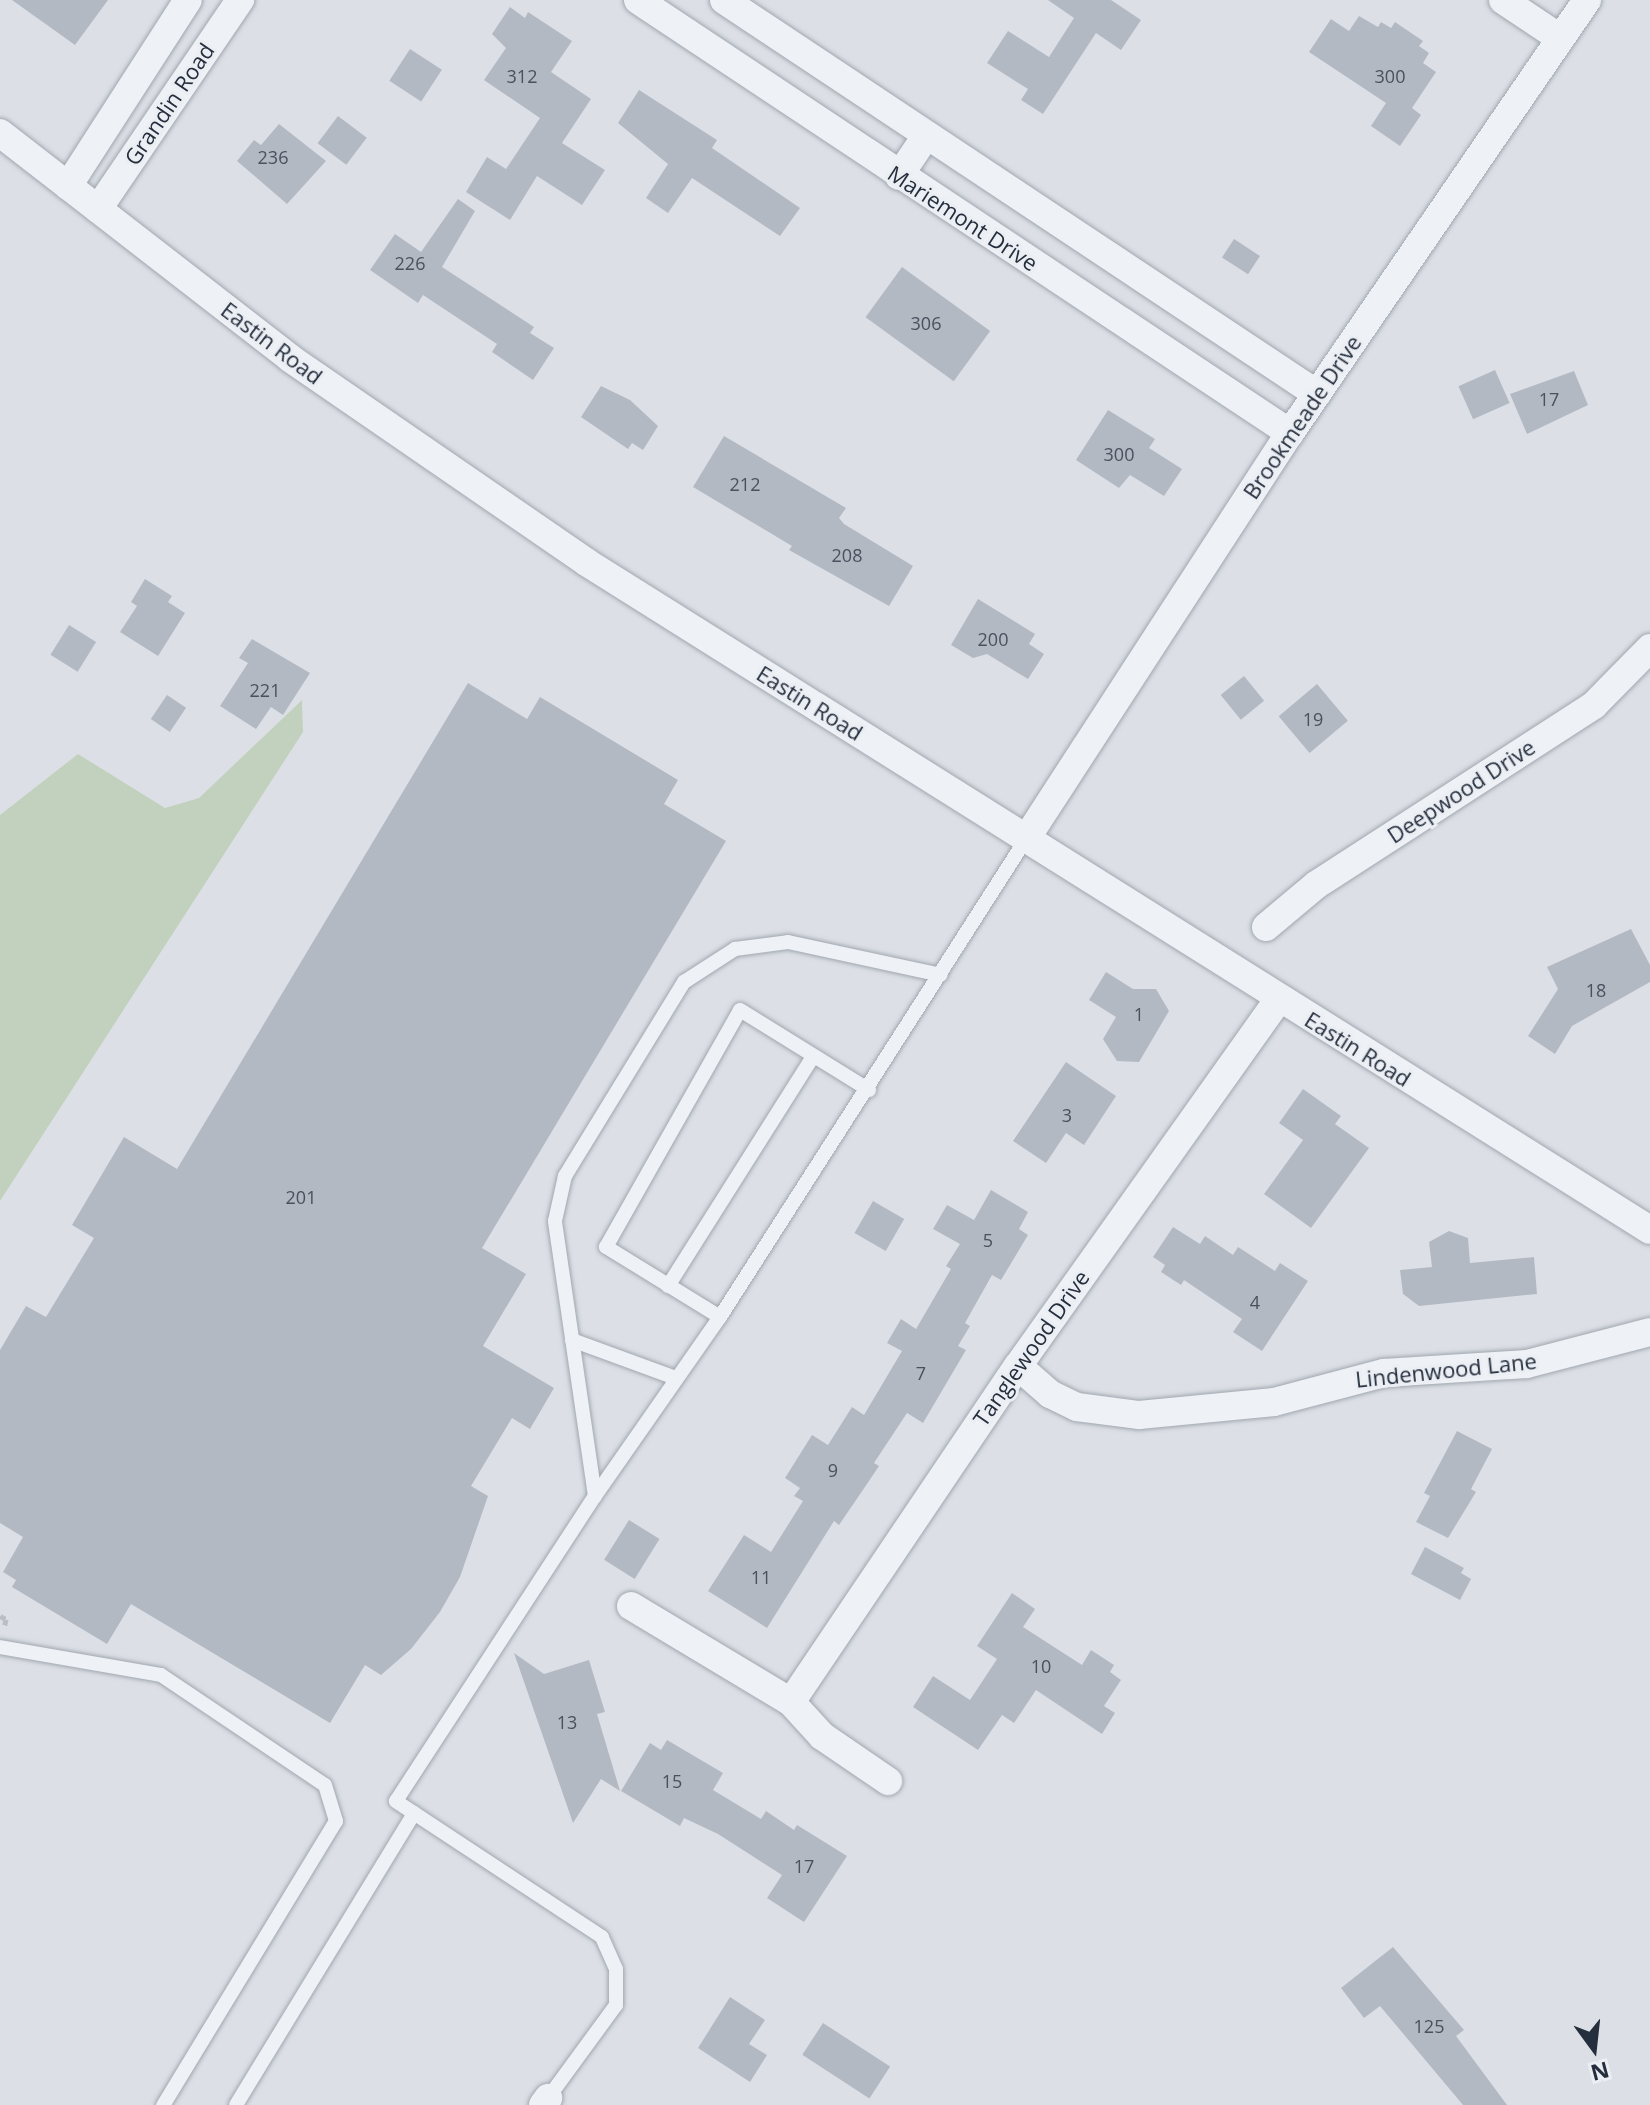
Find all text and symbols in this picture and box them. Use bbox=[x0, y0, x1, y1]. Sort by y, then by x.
street label: Grandin Road bbox=[119, 38, 219, 170]
house number: 312 bbox=[507, 65, 537, 87]
house number: 300 bbox=[1375, 65, 1405, 87]
house number: 236 bbox=[258, 146, 288, 168]
street label: Mariemont Drive bbox=[883, 160, 1043, 276]
house number: 226 bbox=[395, 252, 425, 274]
street label: Eastin Road bbox=[216, 296, 328, 390]
house number: 306 bbox=[911, 312, 941, 334]
street label: Brookmeade Drive bbox=[1237, 330, 1367, 504]
house number: 17 bbox=[1539, 388, 1559, 410]
house number: 300 bbox=[1104, 443, 1134, 465]
house number: 212 bbox=[730, 473, 760, 495]
house number: 208 bbox=[832, 544, 862, 566]
house number: 200 bbox=[978, 628, 1008, 650]
street label: Eastin Road bbox=[752, 660, 868, 746]
house number: 221 bbox=[250, 679, 280, 701]
house number: 19 bbox=[1303, 708, 1323, 730]
street label: Deepwood Drive bbox=[1382, 733, 1540, 849]
house number: 18 bbox=[1586, 979, 1606, 1001]
house number: 1 bbox=[1134, 1003, 1144, 1025]
street label: Eastin Road bbox=[1300, 1006, 1416, 1092]
house number: 3 bbox=[1062, 1104, 1072, 1126]
house number: 201 bbox=[286, 1186, 316, 1208]
house number: 5 bbox=[983, 1229, 993, 1251]
street label: Tanglewood Drive bbox=[967, 1265, 1095, 1431]
house number: 4 bbox=[1250, 1291, 1260, 1313]
street label: Lindenwood Lane bbox=[1354, 1347, 1538, 1393]
house number: 7 bbox=[916, 1362, 926, 1384]
house number: 9 bbox=[828, 1459, 838, 1481]
house number: 11 bbox=[751, 1566, 771, 1588]
house number: 10 bbox=[1031, 1655, 1051, 1677]
house number: 13 bbox=[557, 1711, 577, 1733]
house number: 15 bbox=[662, 1770, 682, 1792]
house number: 17 bbox=[794, 1855, 814, 1877]
north arrow bbox=[1554, 2009, 1634, 2089]
house number: 125 bbox=[1414, 2015, 1444, 2037]
text: N bbox=[1588, 2055, 1613, 2089]

